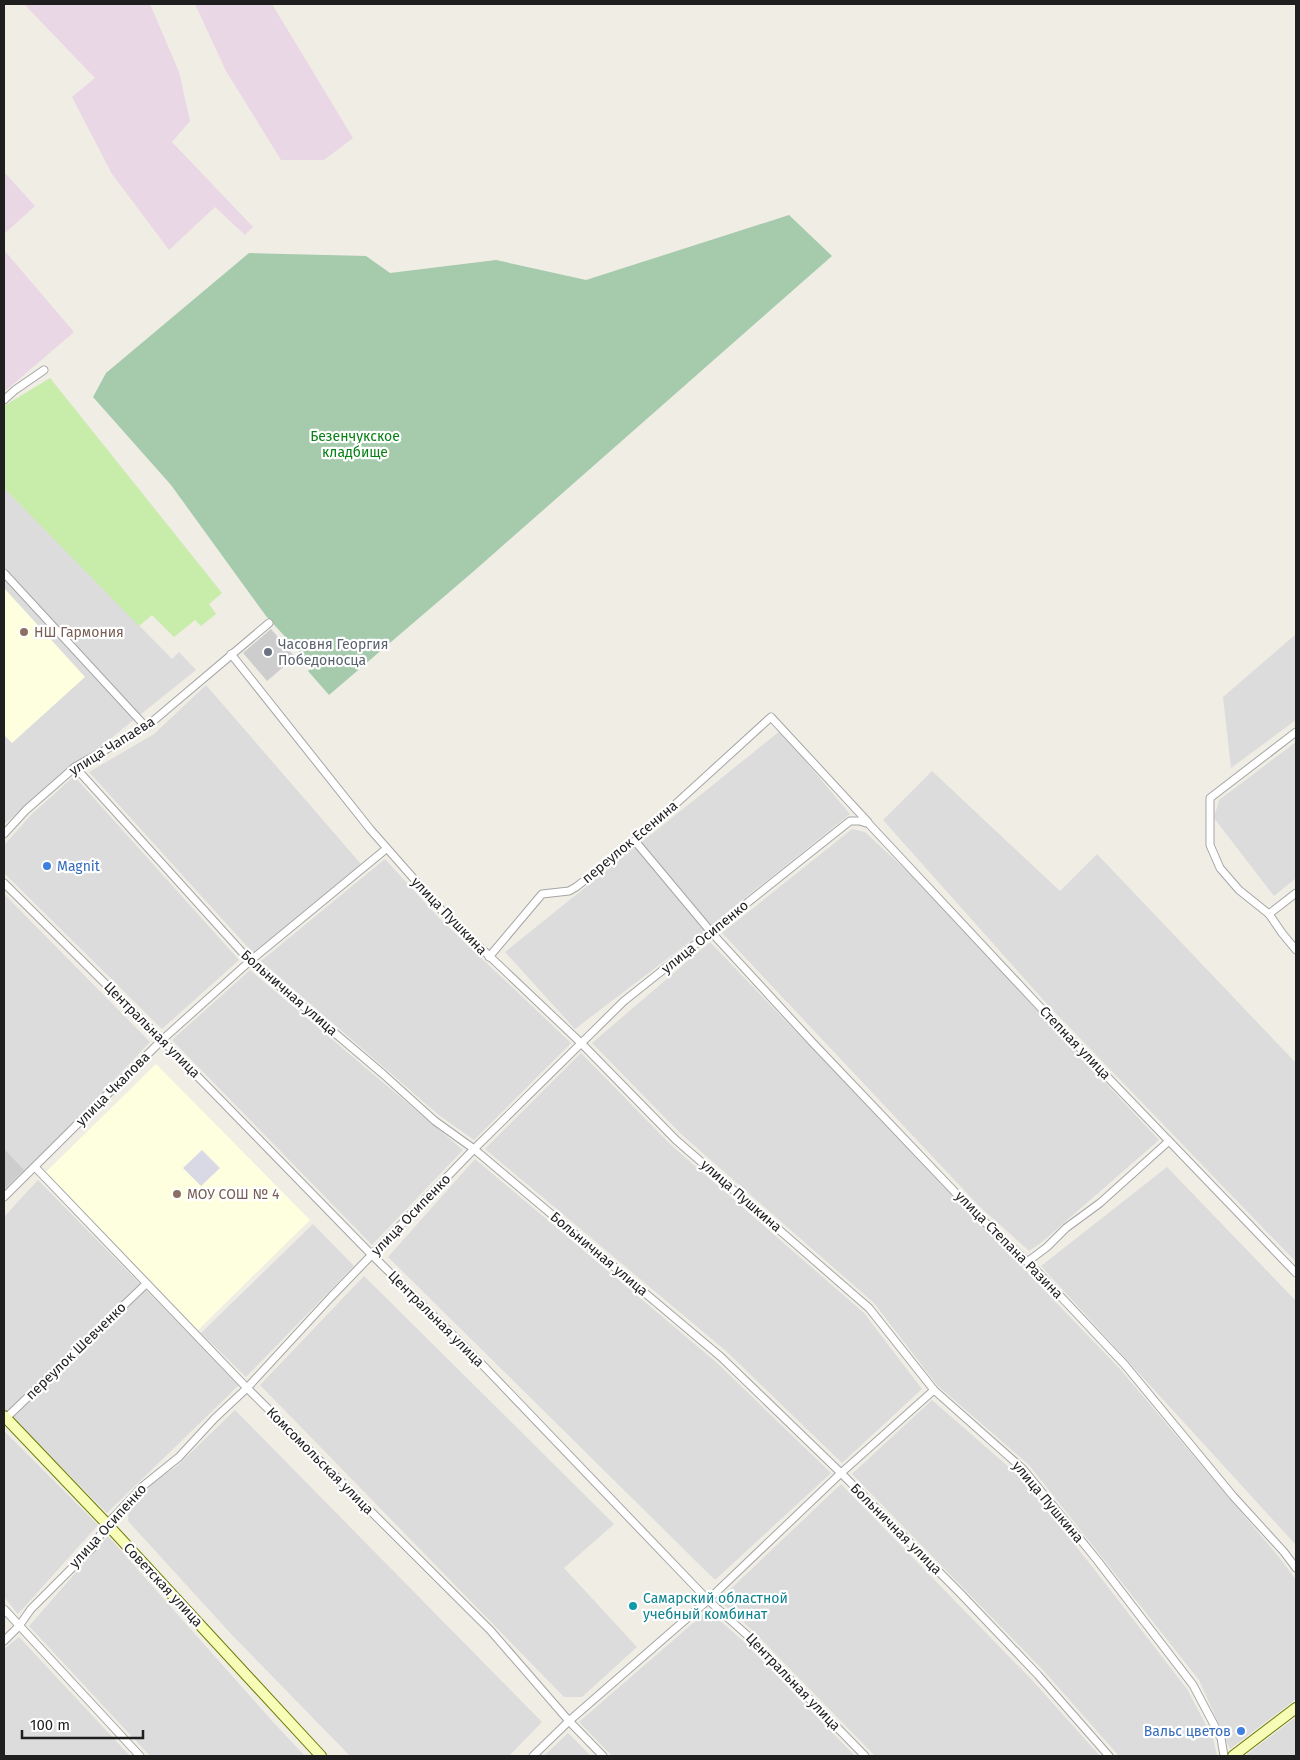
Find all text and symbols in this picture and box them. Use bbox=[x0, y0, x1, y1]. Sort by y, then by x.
park label: Безенчукское кладбище bbox=[310, 428, 400, 461]
place label: НШ Гармония bbox=[34, 624, 124, 641]
marker: НШ Гармония bbox=[18, 626, 30, 638]
place label: Часовня Георгия Победоносца bbox=[278, 636, 388, 669]
marker: Часовня Георгия Победоносца bbox=[262, 646, 274, 658]
street label: улица Чапаева bbox=[66, 713, 158, 779]
street label: переулок Есенина bbox=[579, 797, 681, 887]
place label: Magnit bbox=[57, 858, 101, 875]
marker: Magnit bbox=[41, 860, 53, 872]
street label: улица Пушкина bbox=[408, 873, 490, 959]
street label: улица Осипенко bbox=[658, 897, 752, 977]
street label: Больничная улица bbox=[237, 946, 341, 1040]
street label: Центральная улица bbox=[100, 978, 204, 1082]
street label: Степная улица bbox=[1036, 1003, 1114, 1083]
street label: улица Чкалова bbox=[72, 1048, 154, 1130]
street label: улица Пушкина bbox=[697, 1156, 785, 1236]
street label: улица Осипенко bbox=[368, 1171, 454, 1259]
place label: МОУ СОШ № 4 bbox=[187, 1186, 280, 1203]
marker: МОУ СОШ № 4 bbox=[171, 1188, 183, 1200]
street label: улица Степана Разина bbox=[952, 1188, 1066, 1302]
street label: Больничная улица bbox=[547, 1208, 651, 1300]
street label: Центральная улица bbox=[384, 1267, 488, 1371]
street label: переулок Шевченко bbox=[22, 1299, 130, 1403]
street label: Комсомольская улица bbox=[263, 1404, 377, 1518]
street label: улица Пушкина bbox=[1009, 1458, 1087, 1546]
street label: Больничная улица bbox=[847, 1480, 945, 1578]
street label: улица Осипенко bbox=[66, 1481, 150, 1571]
street label: Советская улица bbox=[120, 1539, 206, 1631]
place label: Самарский областной учебный комбинат bbox=[643, 1590, 788, 1623]
marker: Самарский областной учебный комбинат bbox=[627, 1600, 639, 1612]
street label: Центральная улица bbox=[742, 1630, 844, 1734]
scale bar bbox=[22, 1708, 144, 1740]
text: 100 m bbox=[30, 1716, 70, 1734]
place label: Вальс цветов bbox=[1144, 1723, 1231, 1740]
marker: Вальс цветов bbox=[1235, 1725, 1247, 1737]

